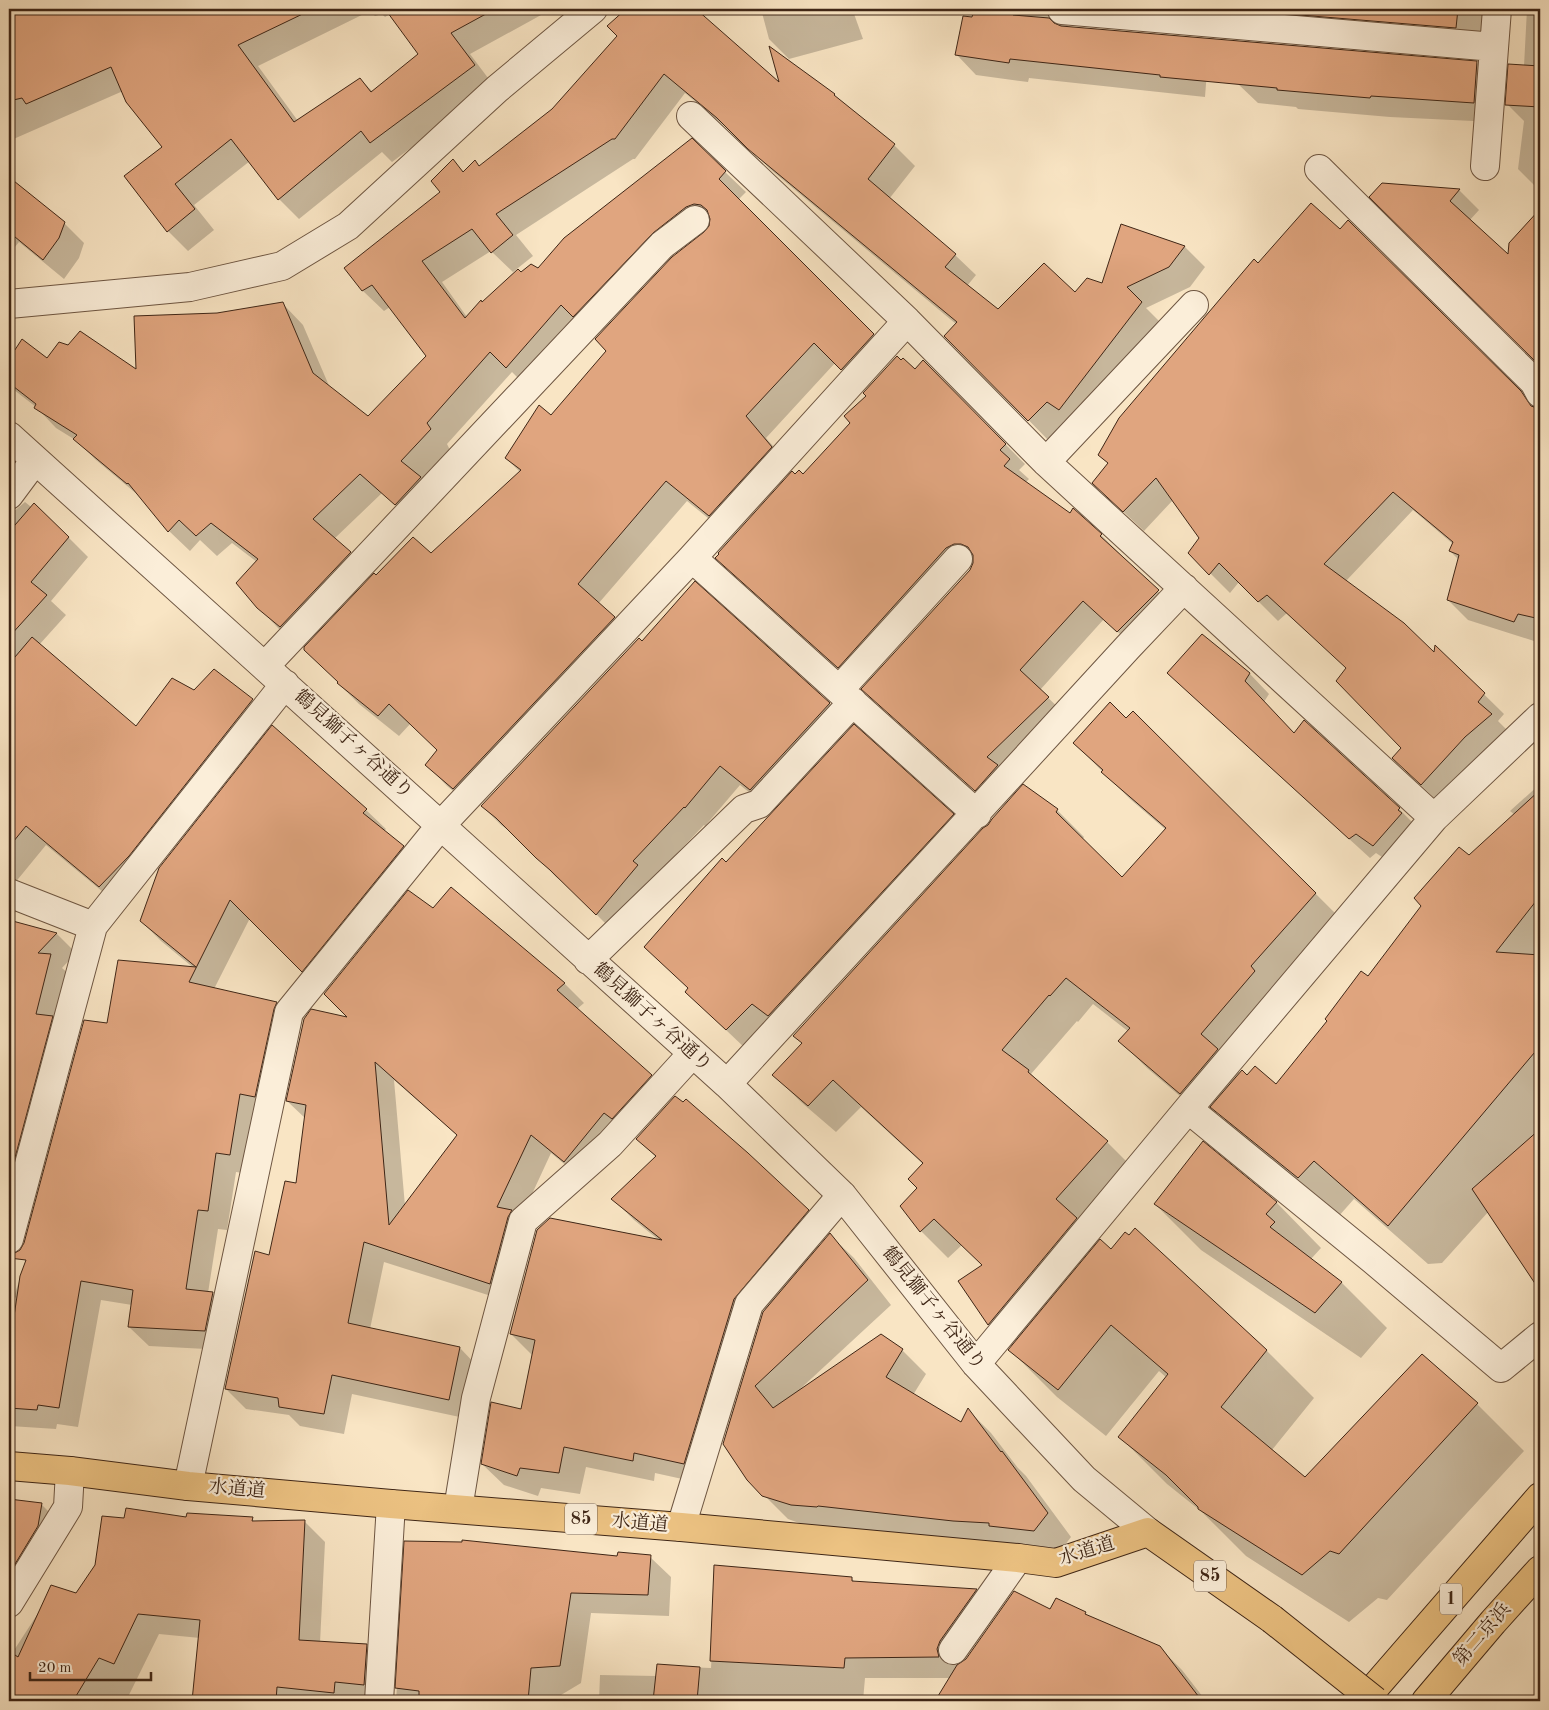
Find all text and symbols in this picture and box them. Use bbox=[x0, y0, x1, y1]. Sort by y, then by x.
street label: 鶴見獅子ヶ谷通り bbox=[290, 686, 417, 803]
street label: 鶴見獅子ヶ谷通り bbox=[589, 959, 716, 1076]
street label: 鶴見獅子ヶ谷通り bbox=[878, 1243, 990, 1374]
street label: 水道道 bbox=[208, 1476, 266, 1502]
road number: 85 bbox=[565, 1504, 597, 1535]
street label: 水道道 bbox=[611, 1510, 669, 1536]
street label: 水道道 bbox=[1056, 1533, 1117, 1569]
road number: 85 bbox=[1194, 1560, 1226, 1592]
road number: 1 bbox=[1440, 1584, 1462, 1615]
street label: 第二京浜 bbox=[1449, 1598, 1515, 1670]
scale bar bbox=[30, 1650, 151, 1682]
text: 20 m bbox=[38, 1661, 72, 1676]

